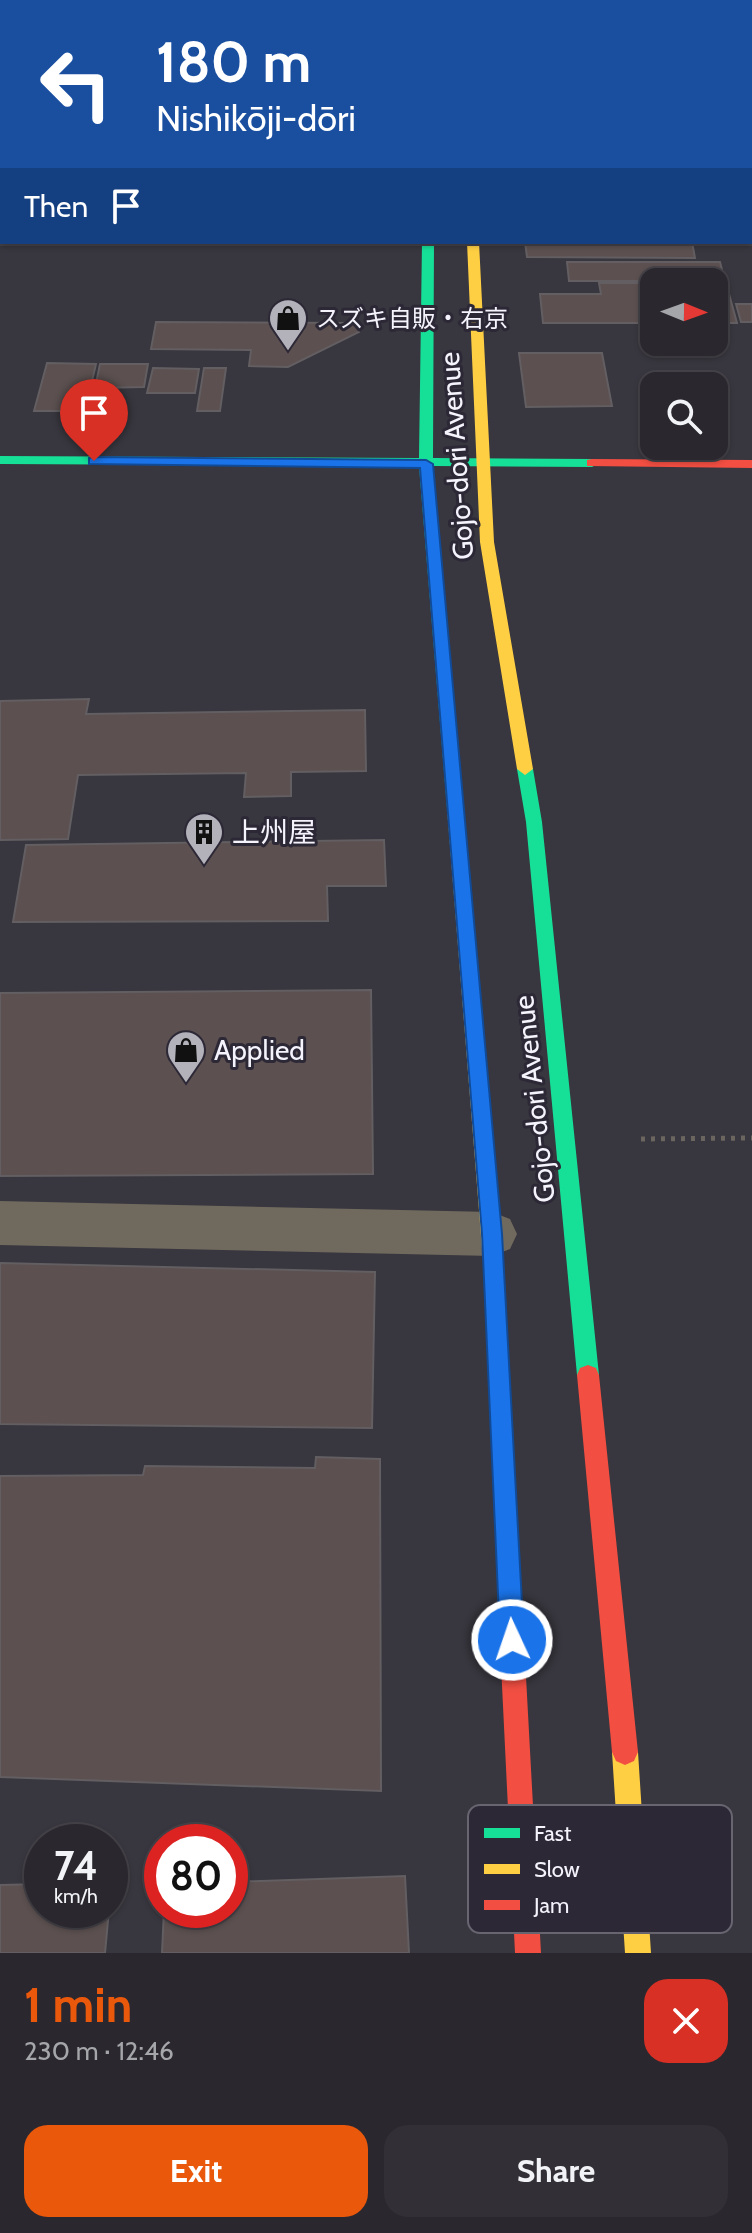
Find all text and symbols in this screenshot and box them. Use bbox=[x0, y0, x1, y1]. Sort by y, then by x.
text: 180 m bbox=[156, 28, 311, 96]
icon: left bbox=[24, 32, 128, 136]
text: Nishikōji-dōri bbox=[156, 96, 356, 140]
icon: arrive bbox=[104, 184, 148, 228]
text: Then bbox=[24, 188, 88, 225]
north arrow bbox=[640, 268, 728, 356]
map controls bbox=[640, 268, 728, 460]
shop icon: スズキ自販・右京 bbox=[267, 297, 309, 352]
place label: スズキ自販・右京 bbox=[316, 304, 508, 333]
street label: Gojo-dori Avenue bbox=[432, 351, 480, 561]
button: search bbox=[640, 372, 728, 460]
pin bbox=[60, 379, 128, 461]
icon: arrive bbox=[72, 391, 116, 435]
building icon: 上州屋 bbox=[183, 811, 225, 866]
place label: 上州屋 bbox=[232, 815, 316, 849]
street label: Gojo-dori Avenue bbox=[506, 994, 562, 1204]
shop icon: Applied bbox=[165, 1029, 207, 1084]
place label: Applied bbox=[214, 1033, 305, 1067]
position arrow bbox=[470, 1598, 554, 1682]
legend bbox=[468, 1805, 732, 1933]
text: Fast bbox=[534, 1820, 572, 1847]
speed limit sign: 80 bbox=[144, 1824, 248, 1928]
text: 74 bbox=[54, 1841, 98, 1890]
text: Slow bbox=[534, 1856, 580, 1883]
text: km/h bbox=[54, 1884, 98, 1908]
text: Jam bbox=[533, 1892, 569, 1919]
text: 1 min bbox=[24, 1976, 132, 2034]
button: close bbox=[644, 1979, 728, 2063]
text: 230 m · 12:46 bbox=[24, 2035, 174, 2067]
button: Exit bbox=[24, 2125, 368, 2217]
button: Share bbox=[384, 2125, 728, 2217]

